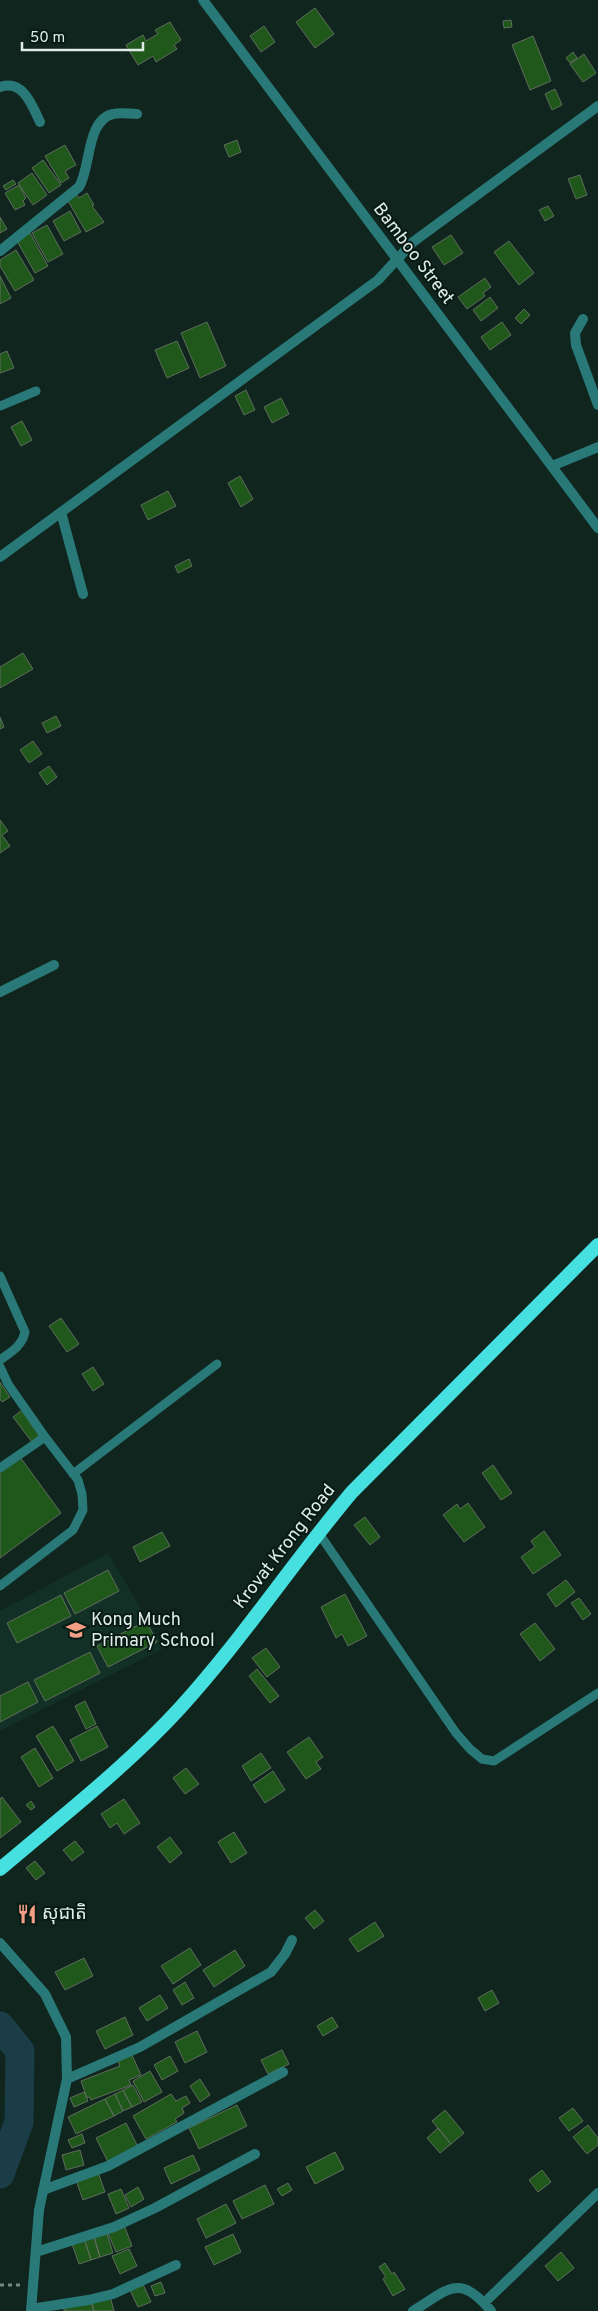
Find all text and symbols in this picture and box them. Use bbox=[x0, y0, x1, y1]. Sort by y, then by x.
scale bar bbox=[22, 20, 144, 52]
text: 50 m bbox=[30, 29, 65, 48]
street label: Bamboo Street bbox=[367, 199, 459, 309]
street label: Krovat Krong Road bbox=[229, 1480, 341, 1614]
place label: Kong Much Primary School bbox=[91, 1609, 215, 1653]
school or university icon: Kong Much Primary School bbox=[65, 1619, 87, 1641]
restaurant icon: សុជាតិ bbox=[16, 1903, 38, 1925]
place label: សុជាតិ bbox=[42, 1903, 87, 1926]

